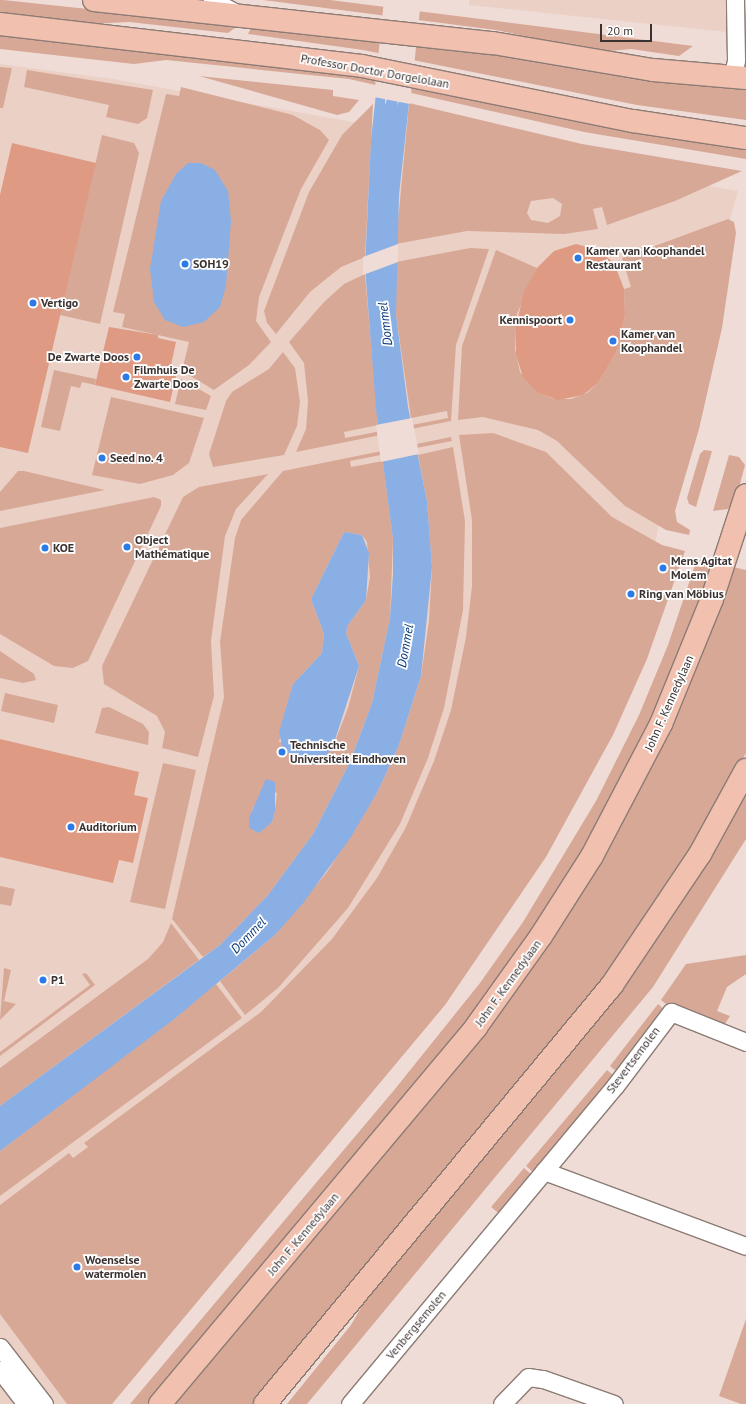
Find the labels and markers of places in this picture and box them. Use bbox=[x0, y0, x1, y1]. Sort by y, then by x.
place label: Kamer van Koophandel Restaurant bbox=[586, 244, 705, 272]
marker: Kamer van Koophandel Restaurant bbox=[573, 253, 583, 263]
place label: SOH19 bbox=[193, 257, 229, 271]
marker: SOH19 bbox=[180, 259, 190, 269]
place label: Vertigo bbox=[41, 296, 78, 310]
marker: Vertigo bbox=[28, 298, 38, 308]
place label: Kennispoort bbox=[500, 313, 562, 327]
marker: Kennispoort bbox=[565, 315, 575, 325]
place label: Kamer van Koophandel bbox=[621, 327, 682, 355]
marker: Kamer van Koophandel bbox=[608, 336, 618, 346]
place label: De Zwarte Doos bbox=[48, 350, 129, 364]
marker: De Zwarte Doos bbox=[132, 352, 142, 362]
place label: Filmhuis De Zwarte Doos bbox=[134, 363, 198, 391]
marker: Filmhuis De Zwarte Doos bbox=[121, 372, 131, 382]
place label: Seed no. 4 bbox=[110, 451, 164, 465]
marker: Seed no. 4 bbox=[97, 453, 107, 463]
place label: Object Mathématique bbox=[135, 533, 209, 561]
place label: KOE bbox=[53, 541, 74, 555]
marker: Object Mathématique bbox=[122, 542, 132, 552]
marker: KOE bbox=[40, 543, 50, 553]
place label: Mens Agitat Molem bbox=[671, 554, 732, 582]
marker: Mens Agitat Molem bbox=[658, 563, 668, 573]
place label: Ring van Möbius bbox=[639, 587, 724, 601]
marker: Ring van Möbius bbox=[626, 589, 636, 599]
place label: Technische Universiteit Eindhoven bbox=[290, 738, 406, 766]
marker: Technische Universiteit Eindhoven bbox=[277, 747, 287, 757]
place label: Auditorium bbox=[79, 820, 137, 834]
marker: Auditorium bbox=[66, 822, 76, 832]
place label: P1 bbox=[51, 973, 65, 987]
marker: P1 bbox=[38, 975, 48, 985]
place label: Woenselse watermolen bbox=[85, 1253, 146, 1281]
marker: Woenselse watermolen bbox=[72, 1262, 82, 1272]

